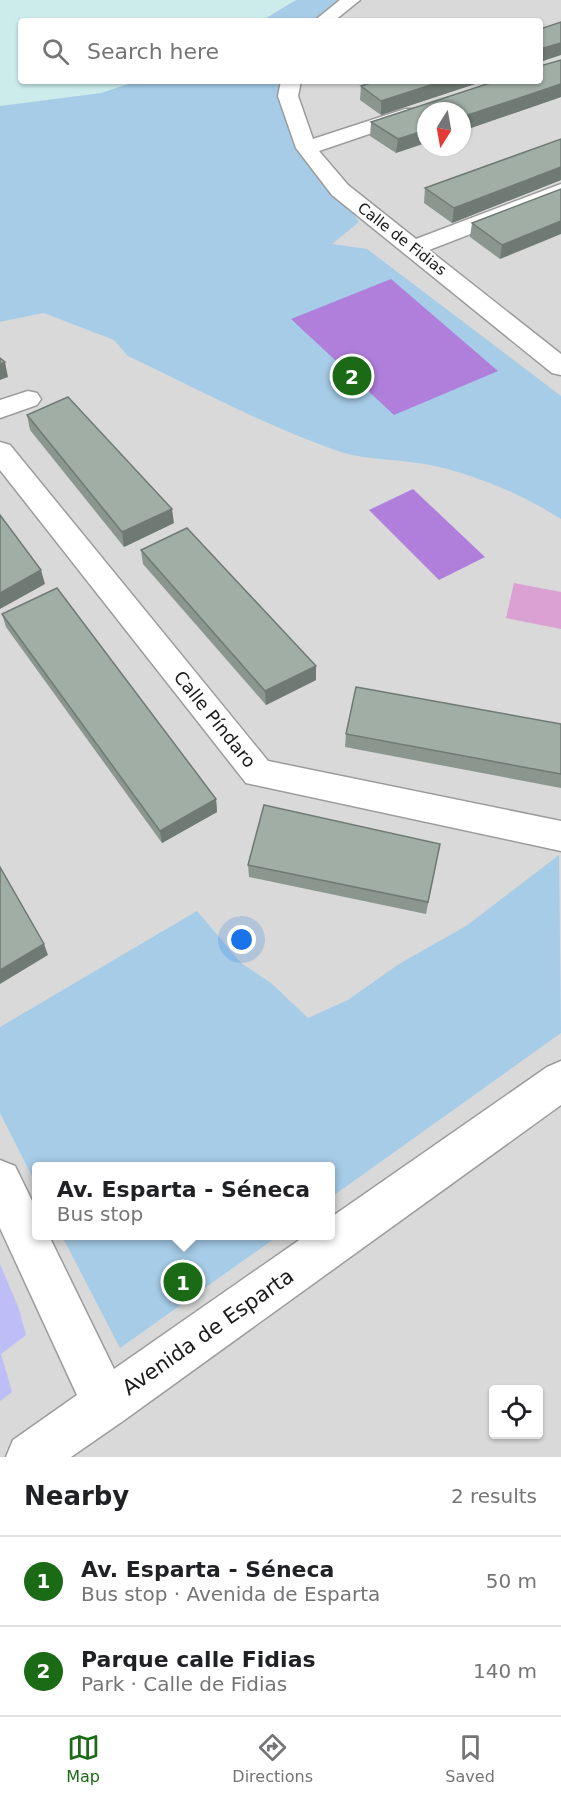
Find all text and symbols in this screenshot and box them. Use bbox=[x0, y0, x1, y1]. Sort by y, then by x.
search box bbox=[18, 18, 543, 84]
icon: search bbox=[39, 35, 72, 68]
text: Search here bbox=[87, 39, 219, 64]
north arrow bbox=[417, 102, 471, 156]
street label: Calle de Fidias bbox=[354, 199, 450, 279]
pin: 2 bbox=[332, 354, 372, 398]
street label: Calle Píndaro bbox=[170, 666, 260, 772]
your location bbox=[227, 925, 256, 954]
popup bbox=[32, 1162, 335, 1240]
text: Av. Esparta - Séneca bbox=[57, 1177, 310, 1202]
text: Bus stop bbox=[57, 1202, 143, 1226]
pin: 1 bbox=[164, 1260, 202, 1304]
street label: Avenida de Esparta bbox=[118, 1264, 298, 1400]
map controls bbox=[489, 1385, 543, 1439]
button: locate bbox=[489, 1385, 543, 1439]
text: Nearby bbox=[24, 1481, 129, 1511]
text: 2 results bbox=[451, 1484, 537, 1508]
text: Av. Esparta - Séneca bbox=[81, 1557, 334, 1582]
text: 1 bbox=[37, 1569, 50, 1593]
text: 50 m bbox=[486, 1569, 537, 1593]
text: Bus stop · Avenida de Esparta bbox=[81, 1582, 380, 1606]
text: Parque calle Fidias bbox=[81, 1647, 316, 1672]
text: 2 bbox=[37, 1659, 50, 1683]
text: 140 m bbox=[473, 1659, 537, 1683]
text: Park · Calle de Fidias bbox=[81, 1672, 287, 1696]
tab: Map bbox=[66, 1731, 100, 1786]
tab: Directions bbox=[232, 1731, 313, 1786]
tab: Saved bbox=[445, 1731, 495, 1786]

